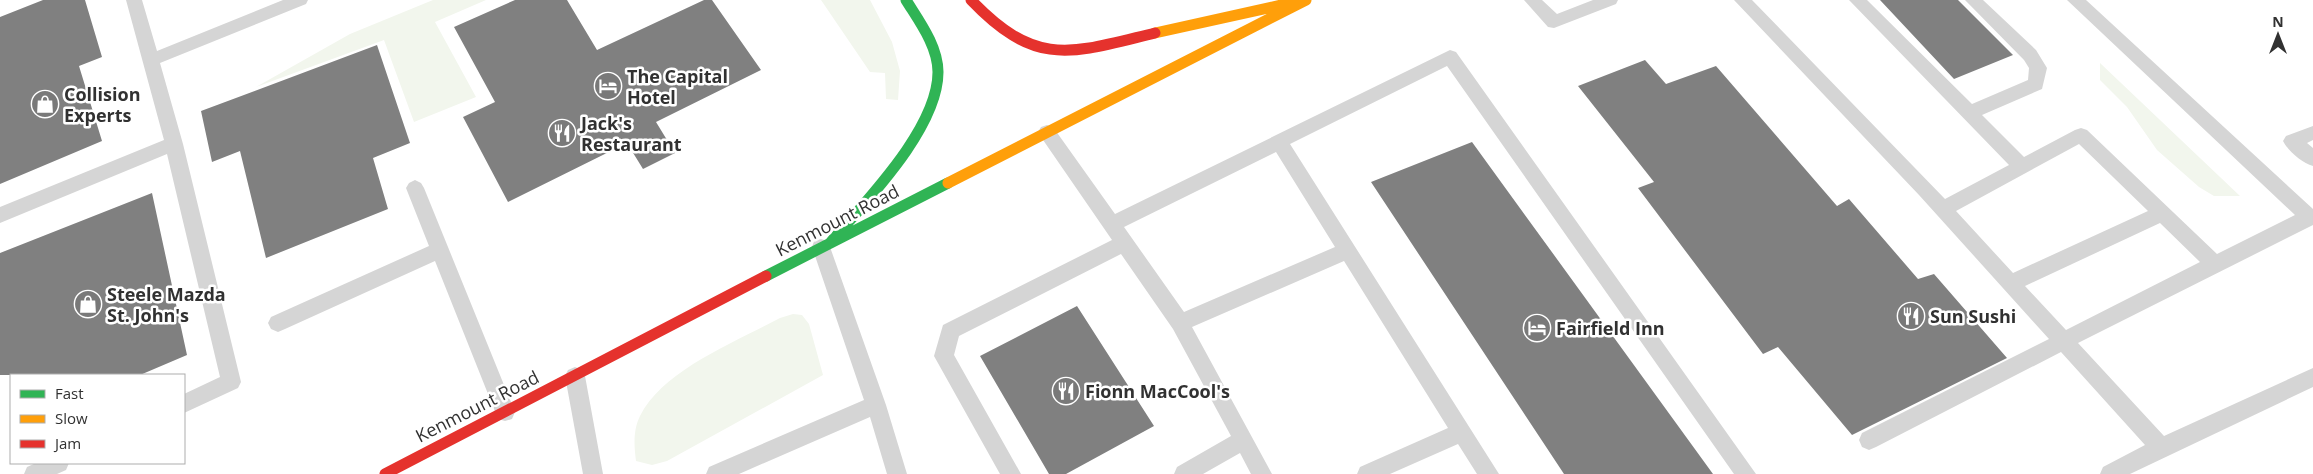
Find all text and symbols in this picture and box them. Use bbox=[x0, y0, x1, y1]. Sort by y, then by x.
north arrow bbox=[2253, 10, 2303, 60]
text: N bbox=[2272, 12, 2284, 31]
place label: The Capital Hotel bbox=[627, 64, 728, 109]
hotel icon: The Capital Hotel bbox=[593, 71, 623, 101]
place label: Collision Experts bbox=[64, 82, 141, 127]
shop icon: Collision Experts bbox=[30, 89, 60, 119]
place label: Jack's Restaurant bbox=[579, 111, 682, 156]
restaurant icon: Jack's Restaurant bbox=[547, 118, 577, 148]
street label: Kenmount Road bbox=[771, 178, 903, 262]
place label: Steele Mazda St. John's bbox=[107, 282, 226, 327]
shop icon: Steele Mazda St. John's bbox=[73, 289, 103, 319]
restaurant icon: Sun Sushi bbox=[1896, 301, 1926, 331]
place label: Sun Sushi bbox=[1930, 304, 2016, 328]
hotel icon: Fairfield Inn bbox=[1522, 313, 1552, 343]
place label: Fairfield Inn bbox=[1556, 316, 1665, 340]
street label: Kenmount Road bbox=[411, 364, 543, 448]
legend bbox=[10, 374, 185, 464]
restaurant icon: Fionn MacCool's bbox=[1051, 376, 1081, 406]
place label: Fionn MacCool's bbox=[1085, 379, 1230, 403]
text: Fast bbox=[55, 383, 84, 403]
text: Slow bbox=[55, 408, 88, 428]
text: Jam bbox=[53, 433, 81, 453]

